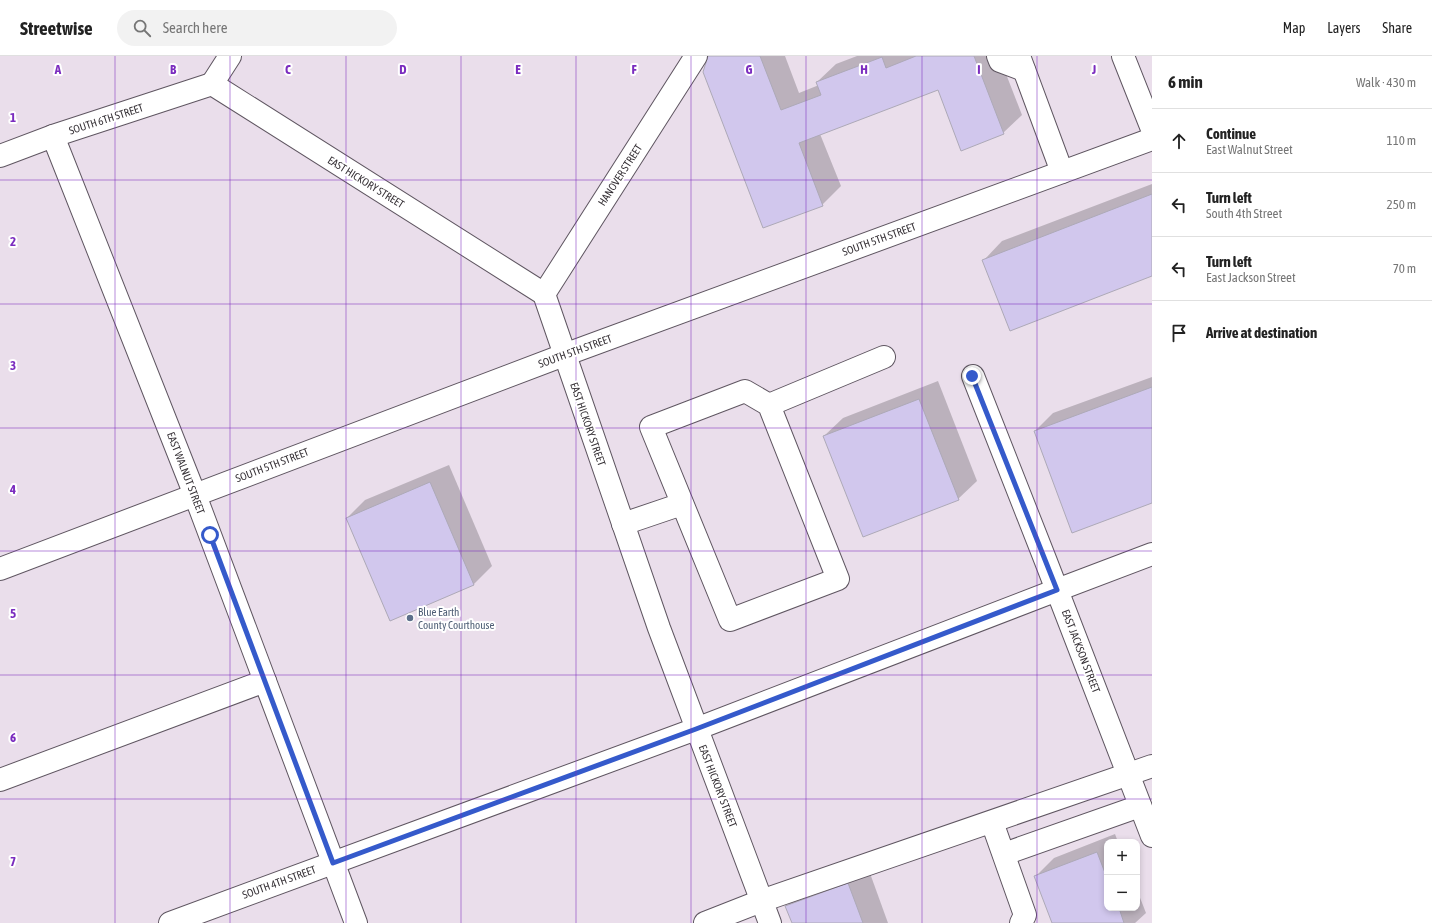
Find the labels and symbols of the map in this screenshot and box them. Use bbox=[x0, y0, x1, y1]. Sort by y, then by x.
text: A bbox=[54, 62, 62, 77]
text: B bbox=[170, 62, 177, 77]
text: C bbox=[285, 62, 291, 77]
text: D bbox=[399, 62, 407, 77]
text: E bbox=[515, 62, 521, 77]
text: F bbox=[631, 62, 637, 77]
text: G bbox=[746, 62, 753, 77]
text: H bbox=[860, 62, 868, 77]
text: I bbox=[977, 62, 981, 77]
text: J bbox=[1091, 62, 1096, 77]
street label: SOUTH 6TH STREET bbox=[67, 101, 145, 137]
text: 1 bbox=[10, 110, 16, 125]
street label: HANOVER STREET bbox=[596, 142, 644, 208]
street label: EAST HICKORY STREET bbox=[326, 154, 406, 210]
street label: SOUTH 5TH STREET bbox=[841, 220, 918, 258]
text: 2 bbox=[10, 234, 16, 249]
street label: SOUTH 5TH STREET bbox=[537, 332, 614, 370]
text: 3 bbox=[10, 358, 16, 373]
route end bbox=[963, 367, 981, 385]
street label: EAST HICKORY STREET bbox=[568, 381, 608, 468]
street label: EAST WALNUT STREET bbox=[165, 430, 207, 516]
street label: SOUTH 5TH STREET bbox=[234, 445, 310, 484]
text: 4 bbox=[9, 482, 16, 497]
route start bbox=[201, 526, 219, 544]
text: 5 bbox=[10, 606, 16, 621]
place label: Blue Earth County Courthouse bbox=[418, 606, 494, 631]
street label: EAST JACKSON STREET bbox=[1060, 608, 1103, 695]
marker: Blue Earth County Courthouse bbox=[405, 613, 415, 623]
text: 6 bbox=[10, 730, 16, 745]
street label: EAST HICKORY STREET bbox=[697, 743, 739, 829]
text: 7 bbox=[10, 854, 16, 869]
street label: SOUTH 4TH STREET bbox=[241, 863, 318, 901]

